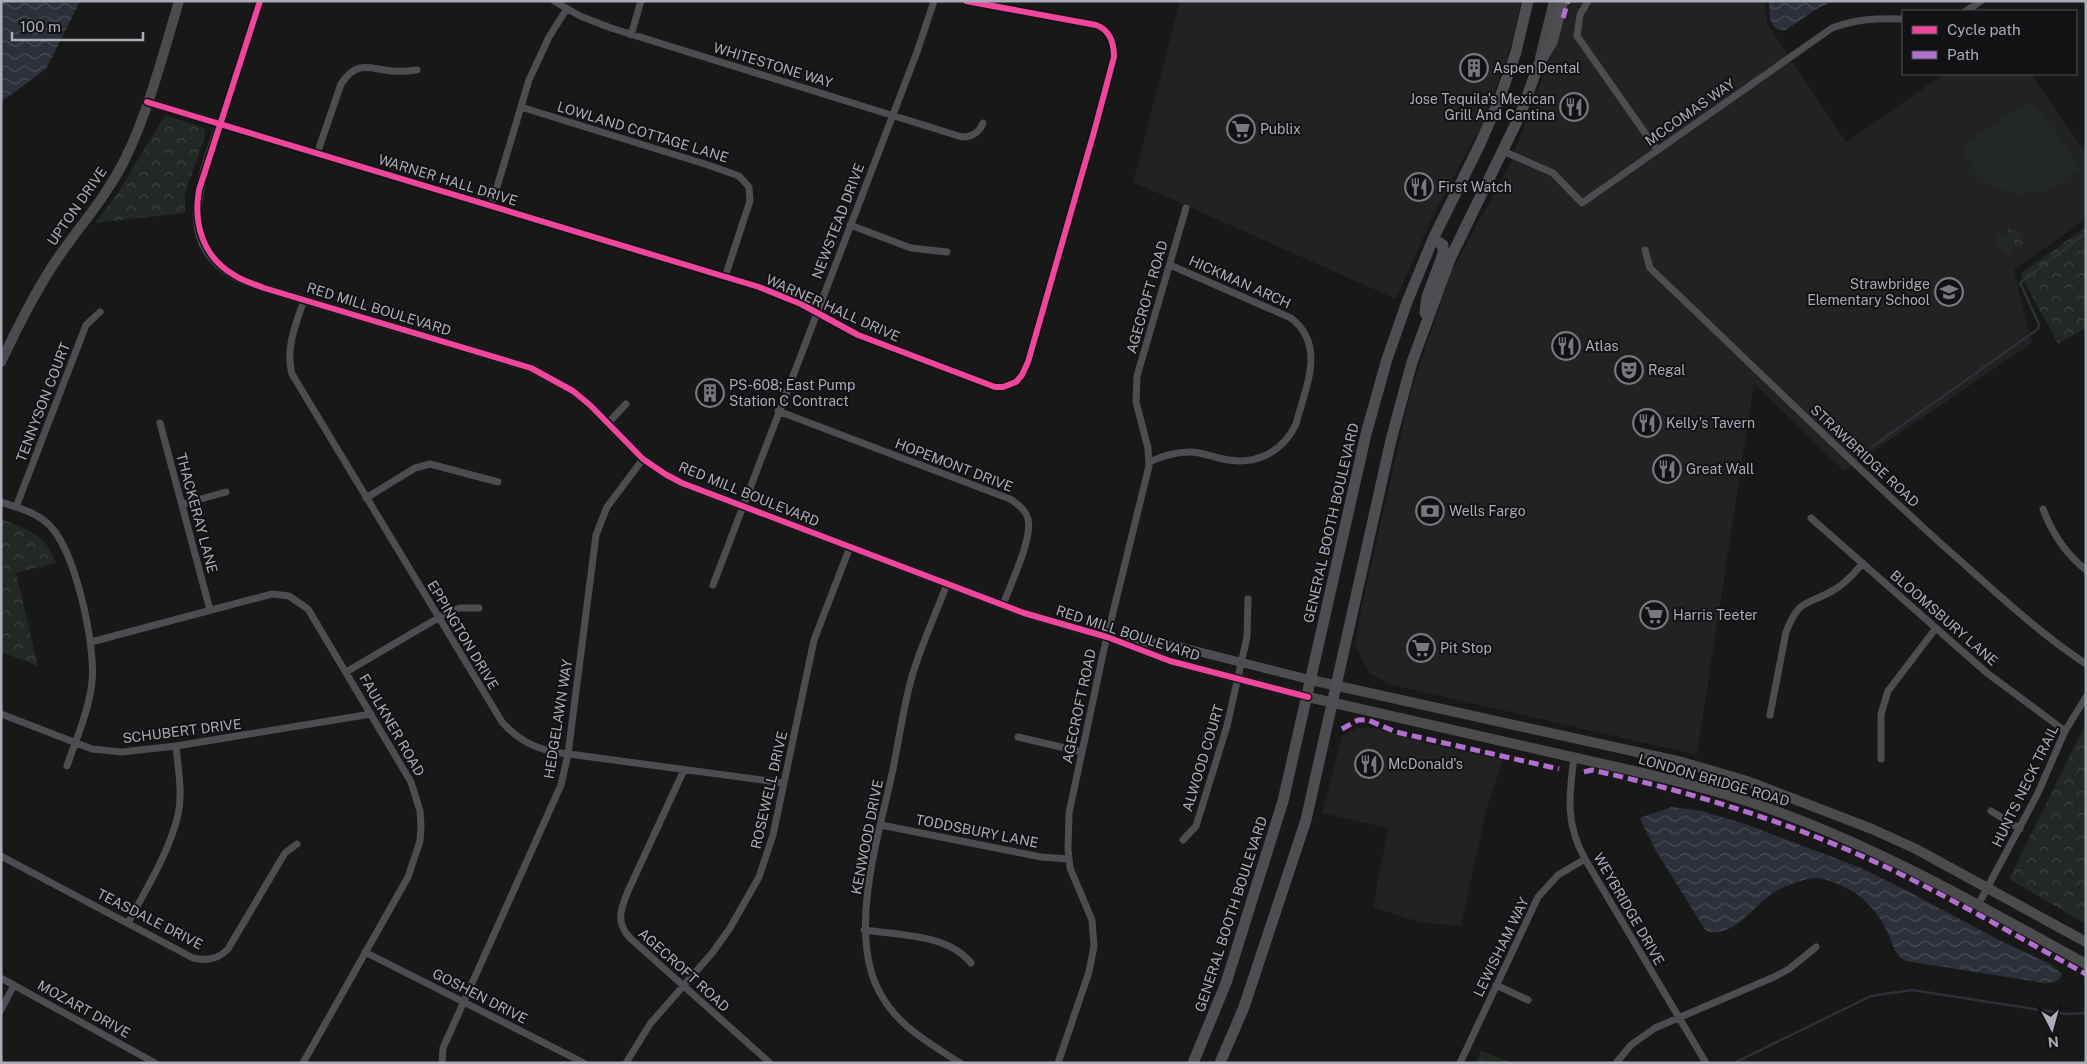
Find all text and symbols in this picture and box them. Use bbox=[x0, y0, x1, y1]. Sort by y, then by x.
scale bar bbox=[12, 10, 144, 42]
legend bbox=[1902, 10, 2077, 75]
text: 100 m bbox=[20, 18, 61, 35]
text: Cycle path bbox=[1947, 21, 2021, 38]
street label: WHITESTONE WAY bbox=[711, 39, 835, 91]
text: Path bbox=[1947, 46, 1979, 63]
building icon: Aspen Dental bbox=[1459, 53, 1489, 83]
place label: Aspen Dental bbox=[1493, 60, 1580, 76]
street label: MCCOMAS WAY bbox=[1642, 75, 1738, 149]
place label: Jose Tequila's Mexican Grill And Cantina bbox=[1410, 91, 1555, 123]
restaurant icon: Jose Tequila's Mexican Grill And Cantina bbox=[1559, 92, 1589, 122]
street label: LOWLAND COTTAGE LANE bbox=[555, 98, 731, 166]
supermarket icon: Publix bbox=[1226, 114, 1256, 144]
place label: Publix bbox=[1260, 121, 1301, 137]
street label: WARNER HALL DRIVE bbox=[376, 151, 520, 209]
street label: NEWSTEAD DRIVE bbox=[809, 161, 867, 281]
street label: UPTON DRIVE bbox=[44, 164, 110, 248]
restaurant icon: First Watch bbox=[1404, 172, 1434, 202]
place label: First Watch bbox=[1438, 179, 1512, 195]
street label: AGECROFT ROAD bbox=[1123, 239, 1171, 355]
street label: HICKMAN ARCH bbox=[1187, 252, 1293, 312]
street label: WARNER HALL DRIVE bbox=[764, 271, 902, 345]
place label: Strawbridge Elementary School bbox=[1807, 276, 1930, 308]
school or university icon: Strawbridge Elementary School bbox=[1934, 277, 1964, 307]
street label: RED MILL BOULEVARD bbox=[305, 279, 453, 339]
restaurant icon: Atlas bbox=[1551, 331, 1581, 361]
place label: Atlas bbox=[1585, 338, 1619, 354]
street label: TENNYSON COURT bbox=[13, 340, 73, 464]
theatre icon: Regal bbox=[1614, 355, 1644, 385]
place label: Regal bbox=[1648, 362, 1686, 378]
place label: PS-608; East Pump Station C Contract bbox=[729, 377, 855, 409]
building icon: PS-608; East Pump Station C Contract bbox=[695, 378, 725, 408]
street label: STRAWBRIDGE ROAD bbox=[1807, 402, 1923, 510]
restaurant icon: Kelly's Tavern bbox=[1632, 408, 1662, 438]
place label: Kelly's Tavern bbox=[1666, 415, 1755, 431]
street label: GENERAL BOOTH BOULEVARD bbox=[1300, 421, 1362, 625]
street label: HOPEMONT DRIVE bbox=[893, 435, 1015, 495]
street label: THACKERAY LANE bbox=[173, 451, 221, 575]
restaurant icon: Great Wall bbox=[1652, 454, 1682, 484]
street label: RED MILL BOULEVARD bbox=[676, 458, 822, 530]
place label: Great Wall bbox=[1686, 461, 1754, 477]
bank icon: Wells Fargo bbox=[1415, 496, 1445, 526]
place label: Wells Fargo bbox=[1449, 503, 1526, 519]
street label: BLOOMSBURY LANE bbox=[1887, 567, 2001, 669]
street label: EPPINGTON DRIVE bbox=[424, 578, 502, 692]
supermarket icon: Harris Teeter bbox=[1639, 600, 1669, 630]
street label: RED MILL BOULEVARD bbox=[1054, 602, 1202, 664]
place label: Harris Teeter bbox=[1673, 607, 1758, 623]
supermarket icon: Pit Stop bbox=[1406, 633, 1436, 663]
place label: Pit Stop bbox=[1440, 640, 1492, 656]
street label: AGECROFT ROAD bbox=[1059, 647, 1099, 765]
street label: HEDGELAWN WAY bbox=[541, 657, 575, 780]
street label: FAULKNER ROAD bbox=[356, 671, 428, 779]
street label: ALWOOD COURT bbox=[1179, 703, 1227, 813]
street label: SCHUBERT DRIVE bbox=[122, 716, 242, 746]
street label: HUNTS NECK TRAIL bbox=[1988, 722, 2062, 850]
street label: ROSEWELL DRIVE bbox=[748, 729, 790, 851]
restaurant icon: McDonald's bbox=[1354, 749, 1384, 779]
street label: LONDON BRIDGE ROAD bbox=[1637, 751, 1791, 809]
place label: McDonald's bbox=[1388, 756, 1463, 772]
street label: KENWOOD DRIVE bbox=[848, 778, 886, 896]
street label: TODDSBURY LANE bbox=[914, 811, 1040, 851]
street label: GENERAL BOOTH BOULEVARD bbox=[1192, 814, 1270, 1014]
street label: WEYBRIDGE DRIVE bbox=[1590, 850, 1668, 968]
street label: TEASDALE DRIVE bbox=[94, 885, 206, 953]
street label: LEWISHAM WAY bbox=[1470, 894, 1532, 999]
street label: AGECROFT ROAD bbox=[635, 925, 733, 1015]
street label: GOSHEN DRIVE bbox=[430, 965, 530, 1027]
street label: MOZART DRIVE bbox=[35, 977, 133, 1041]
north arrow bbox=[2027, 1004, 2077, 1054]
text: N bbox=[2047, 1033, 2060, 1050]

